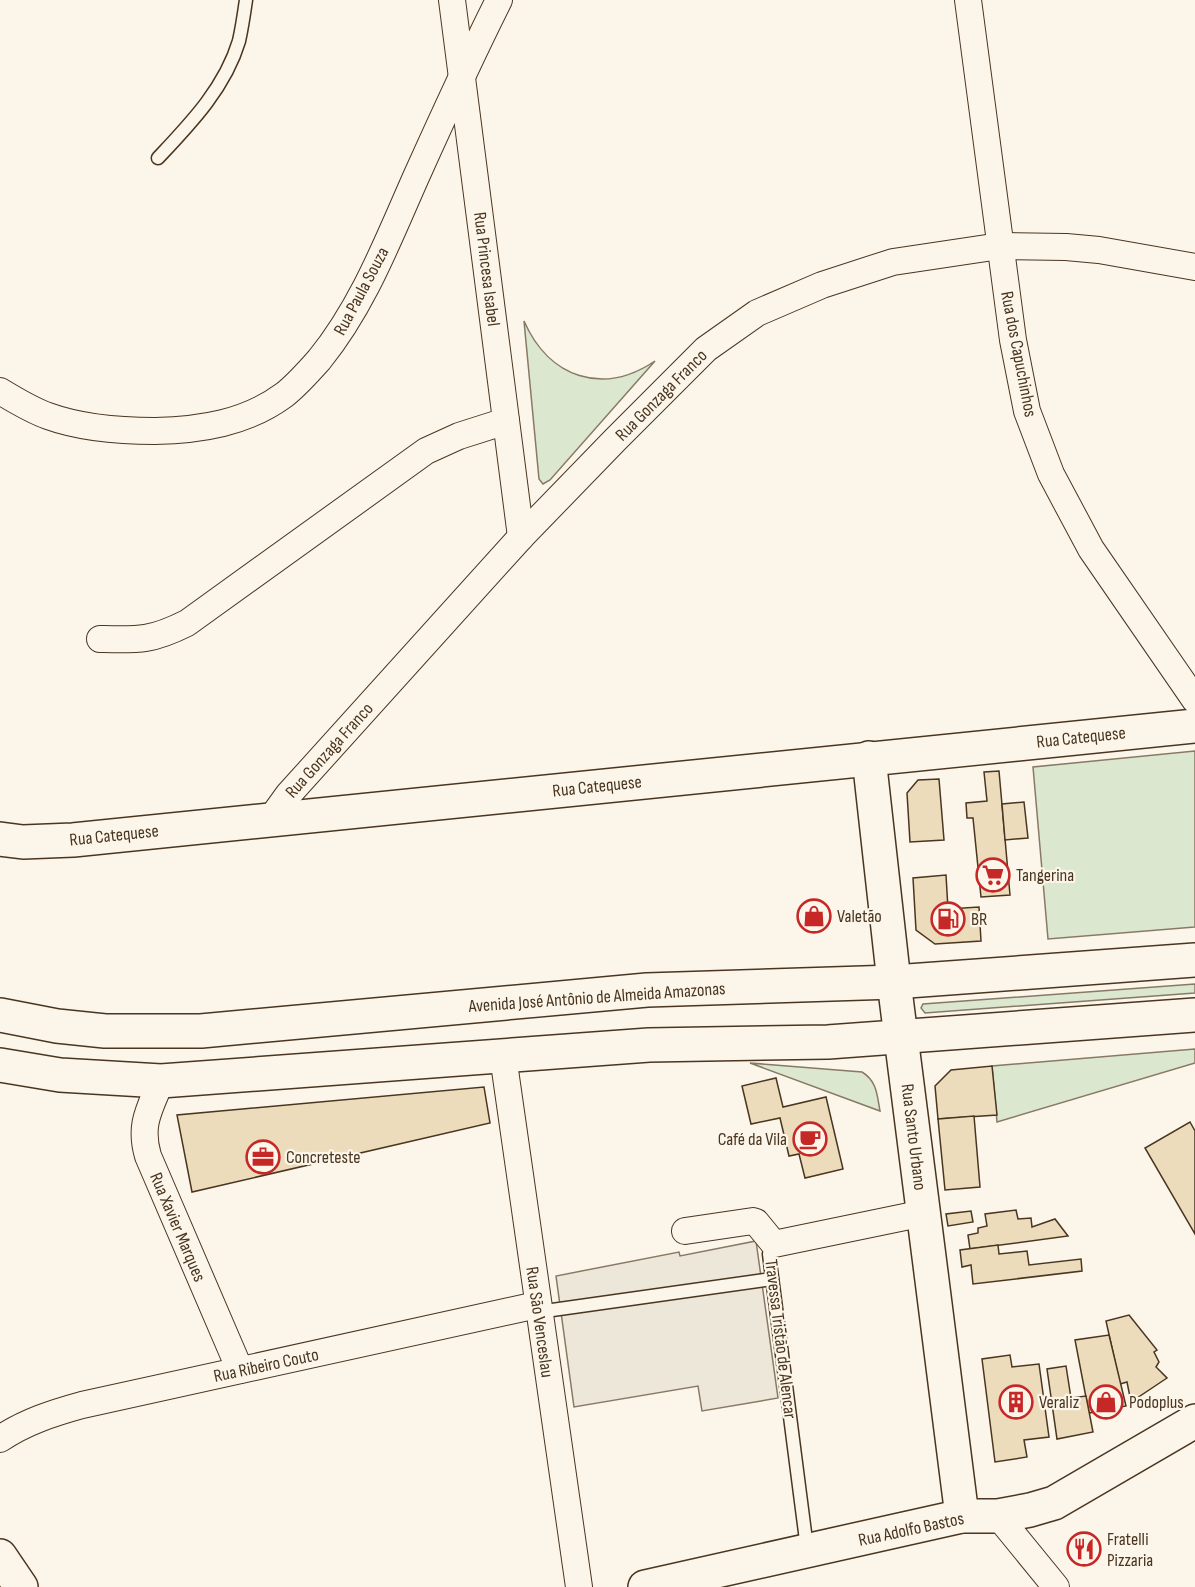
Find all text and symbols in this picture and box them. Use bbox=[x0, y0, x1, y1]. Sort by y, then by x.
street label: Rua Princesa Isabel bbox=[469, 211, 504, 327]
street label: Rua Paula Souza bbox=[329, 244, 393, 339]
street label: Rua dos Capuchinhos bbox=[996, 289, 1041, 419]
street label: Rua Gonzaga Franco bbox=[611, 345, 712, 446]
street label: Rua Gonzaga Franco bbox=[281, 698, 378, 802]
street label: Rua Catequese bbox=[1035, 722, 1127, 753]
street label: Rua Catequese bbox=[551, 771, 643, 802]
street label: Rua Catequese bbox=[68, 820, 160, 851]
supermarket icon: Tangerina bbox=[975, 857, 1011, 893]
place label: Tangerina bbox=[1016, 865, 1074, 886]
shop icon: Valetão bbox=[796, 898, 832, 934]
fuel station icon: BR bbox=[930, 901, 966, 937]
place label: Valetão bbox=[837, 906, 882, 927]
place label: BR bbox=[971, 909, 987, 930]
street label: Avenida José Antônio de Almeida Amazonas bbox=[467, 978, 726, 1017]
street label: Rua Santo Urbano bbox=[897, 1082, 930, 1192]
cafe icon: Café da Vila bbox=[792, 1121, 828, 1157]
place label: Café da Vila bbox=[718, 1129, 787, 1150]
office icon: Concreteste bbox=[245, 1139, 281, 1175]
place label: Concreteste bbox=[286, 1147, 361, 1168]
street label: Rua Xavier Marques bbox=[145, 1169, 210, 1285]
street label: Travessa Tristão de Alencar bbox=[760, 1258, 801, 1420]
street label: Rua São Venceslau bbox=[521, 1265, 558, 1379]
street label: Rua Ribeiro Couto bbox=[212, 1344, 321, 1387]
building icon: Veraliz bbox=[998, 1384, 1034, 1420]
shop icon: Podoplus bbox=[1088, 1384, 1124, 1420]
place label: Veraliz bbox=[1039, 1392, 1080, 1413]
place label: Podoplus bbox=[1129, 1392, 1184, 1413]
street label: Rua Adolfo Bastos bbox=[856, 1508, 966, 1551]
place label: Fratelli Pizzaria bbox=[1107, 1529, 1153, 1571]
restaurant icon: Fratelli Pizzaria bbox=[1066, 1531, 1102, 1567]

